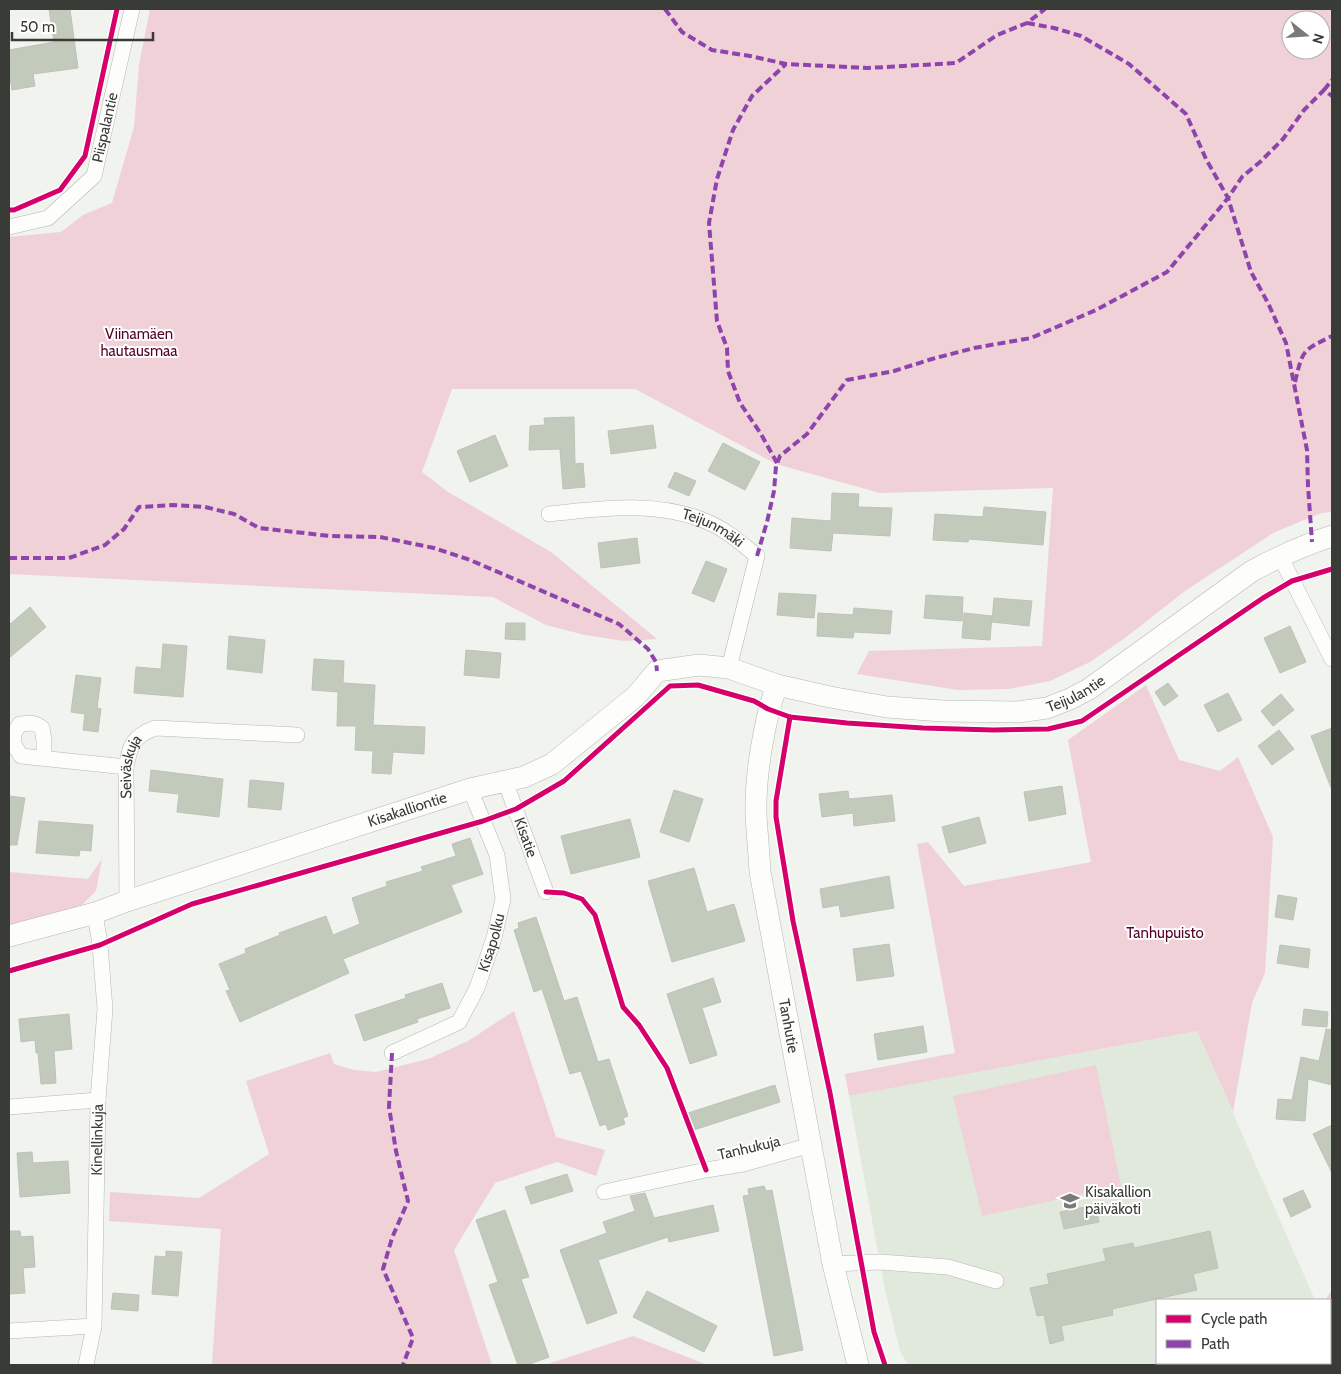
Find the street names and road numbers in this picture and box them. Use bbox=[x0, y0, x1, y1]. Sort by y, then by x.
street label: Piispalantie bbox=[88, 90, 122, 164]
street label: Teijunmäki bbox=[680, 505, 748, 551]
street label: Teijulantie bbox=[1044, 671, 1109, 716]
street label: Seiväskuja bbox=[117, 730, 146, 799]
street label: Kisakalliontie bbox=[365, 788, 449, 831]
street label: Kisatie bbox=[510, 815, 541, 860]
street label: Kisapolku bbox=[474, 912, 508, 974]
street label: Tanhutie bbox=[775, 997, 803, 1055]
street label: Kinellinkuja bbox=[88, 1103, 107, 1176]
street label: Tanhukuja bbox=[716, 1132, 783, 1164]

